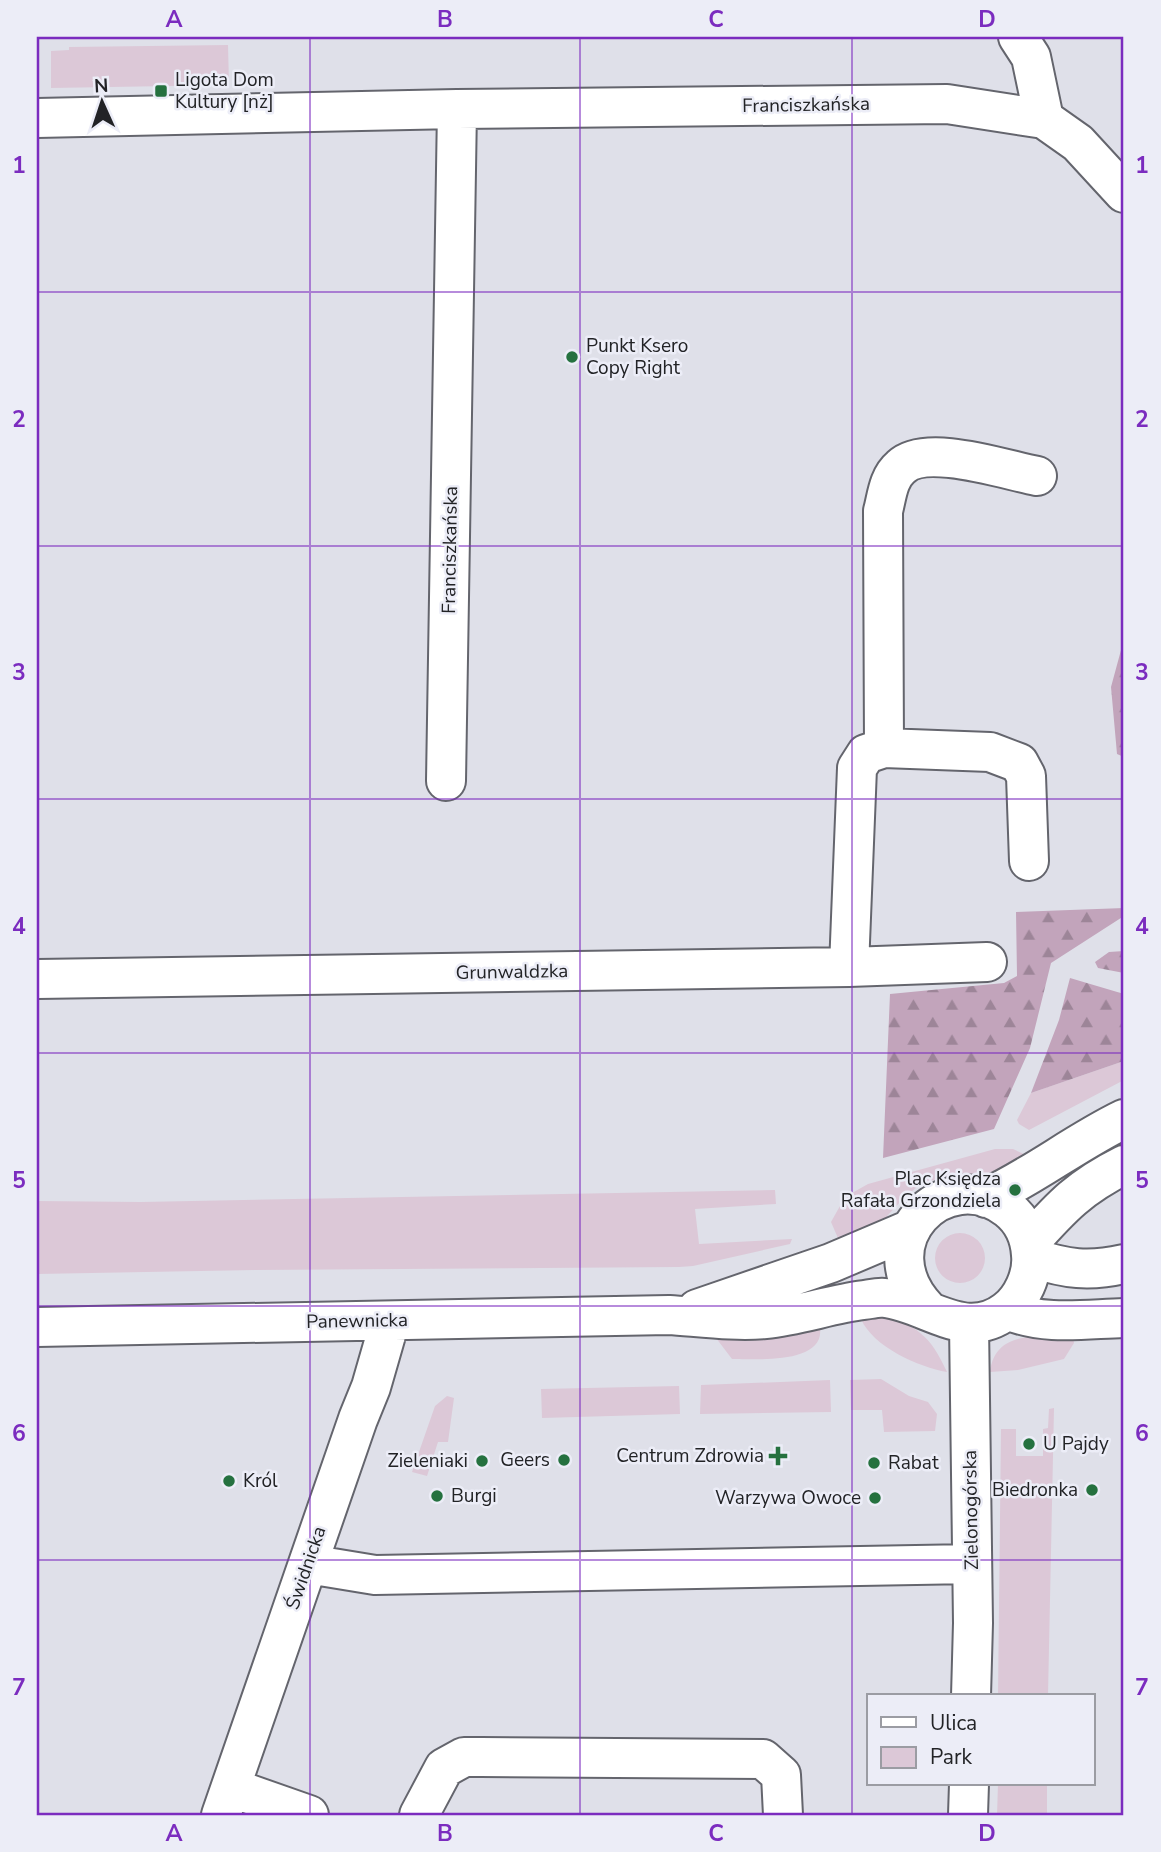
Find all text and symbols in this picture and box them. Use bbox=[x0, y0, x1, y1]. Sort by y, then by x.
text: A bbox=[165, 4, 183, 35]
text: B bbox=[437, 4, 453, 35]
text: C bbox=[708, 4, 724, 35]
text: D bbox=[978, 4, 996, 35]
north arrow bbox=[66, 66, 136, 136]
place label: Ligota Dom Kultury [nż] bbox=[175, 67, 274, 115]
text: N bbox=[93, 73, 109, 99]
marker: Ligota Dom Kultury [nż] bbox=[153, 83, 169, 99]
street label: Franciszkańska bbox=[742, 91, 870, 119]
text: 1 bbox=[12, 150, 26, 181]
text: 1 bbox=[1135, 150, 1149, 181]
place label: Punkt Ksero Copy Right bbox=[586, 333, 688, 381]
marker: Punkt Ksero Copy Right bbox=[564, 349, 580, 365]
text: 2 bbox=[12, 404, 26, 435]
text: 2 bbox=[1135, 404, 1149, 435]
street label: Franciszkańska bbox=[436, 486, 464, 614]
text: 3 bbox=[12, 657, 26, 688]
text: 3 bbox=[1135, 657, 1149, 688]
text: 4 bbox=[12, 911, 26, 942]
text: 4 bbox=[1135, 911, 1149, 942]
street label: Grunwaldzka bbox=[455, 958, 569, 986]
text: 5 bbox=[12, 1165, 26, 1196]
text: 5 bbox=[1135, 1165, 1149, 1196]
place label: Plac Księdza Rafała Grzondziela bbox=[841, 1166, 1001, 1214]
marker: Plac Księdza Rafała Grzondziela bbox=[1007, 1182, 1023, 1198]
street label: Panewnicka bbox=[306, 1307, 408, 1335]
text: 6 bbox=[12, 1418, 26, 1449]
text: 6 bbox=[1135, 1418, 1149, 1449]
place label: U Pajdy bbox=[1043, 1431, 1109, 1457]
marker: U Pajdy bbox=[1021, 1436, 1037, 1452]
place label: Centrum Zdrowia bbox=[616, 1443, 764, 1469]
place label: Geers bbox=[500, 1447, 550, 1473]
place label: Zieleniaki bbox=[387, 1448, 468, 1474]
marker: Centrum Zdrowia bbox=[770, 1448, 786, 1464]
place label: Rabat bbox=[888, 1450, 939, 1476]
street label: Zielonogórska bbox=[957, 1450, 985, 1570]
marker: Geers bbox=[556, 1452, 572, 1468]
marker: Zieleniaki bbox=[474, 1453, 490, 1469]
marker: Rabat bbox=[866, 1455, 882, 1471]
place label: Król bbox=[243, 1468, 278, 1494]
marker: Król bbox=[221, 1473, 237, 1489]
place label: Biedronka bbox=[992, 1477, 1078, 1503]
marker: Biedronka bbox=[1084, 1482, 1100, 1498]
place label: Burgi bbox=[451, 1483, 497, 1509]
place label: Warzywa Owoce bbox=[715, 1485, 861, 1511]
marker: Burgi bbox=[429, 1488, 445, 1504]
marker: Warzywa Owoce bbox=[867, 1490, 883, 1506]
street label: Świdnicka bbox=[280, 1523, 332, 1613]
text: 7 bbox=[12, 1672, 26, 1703]
text: 7 bbox=[1135, 1672, 1149, 1703]
legend bbox=[867, 1694, 1094, 1786]
text: Ulica bbox=[930, 1709, 977, 1737]
text: Park bbox=[930, 1743, 972, 1771]
text: A bbox=[165, 1818, 183, 1849]
text: B bbox=[437, 1818, 453, 1849]
text: C bbox=[708, 1818, 724, 1849]
text: D bbox=[978, 1818, 996, 1849]

